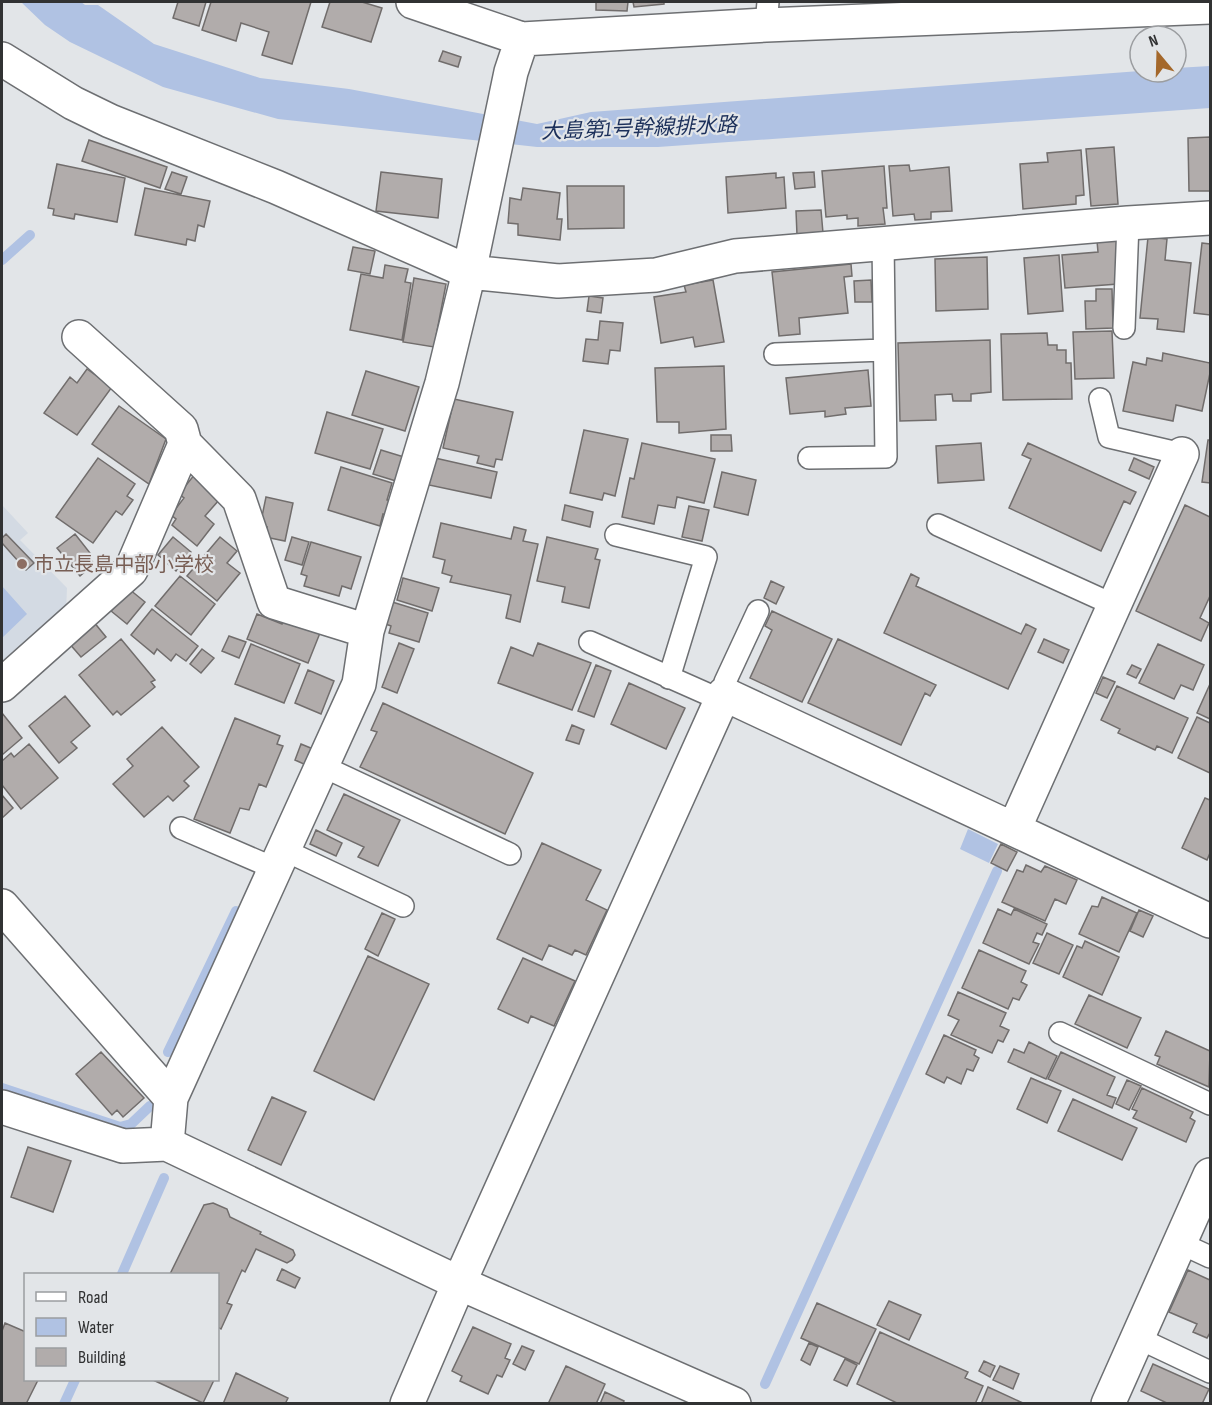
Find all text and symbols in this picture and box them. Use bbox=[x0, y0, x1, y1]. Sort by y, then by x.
north arrow bbox=[1128, 24, 1188, 84]
text: N bbox=[1146, 31, 1161, 52]
water label: 大島第1号幹線排水路 bbox=[541, 113, 739, 144]
place label: 市立長島中部小学校 bbox=[34, 553, 214, 577]
marker: 市立長島中部小学校 bbox=[15, 557, 29, 571]
legend bbox=[24, 1273, 219, 1381]
text: Road bbox=[78, 1287, 108, 1308]
text: Water bbox=[78, 1317, 114, 1338]
text: Building bbox=[78, 1347, 126, 1368]

